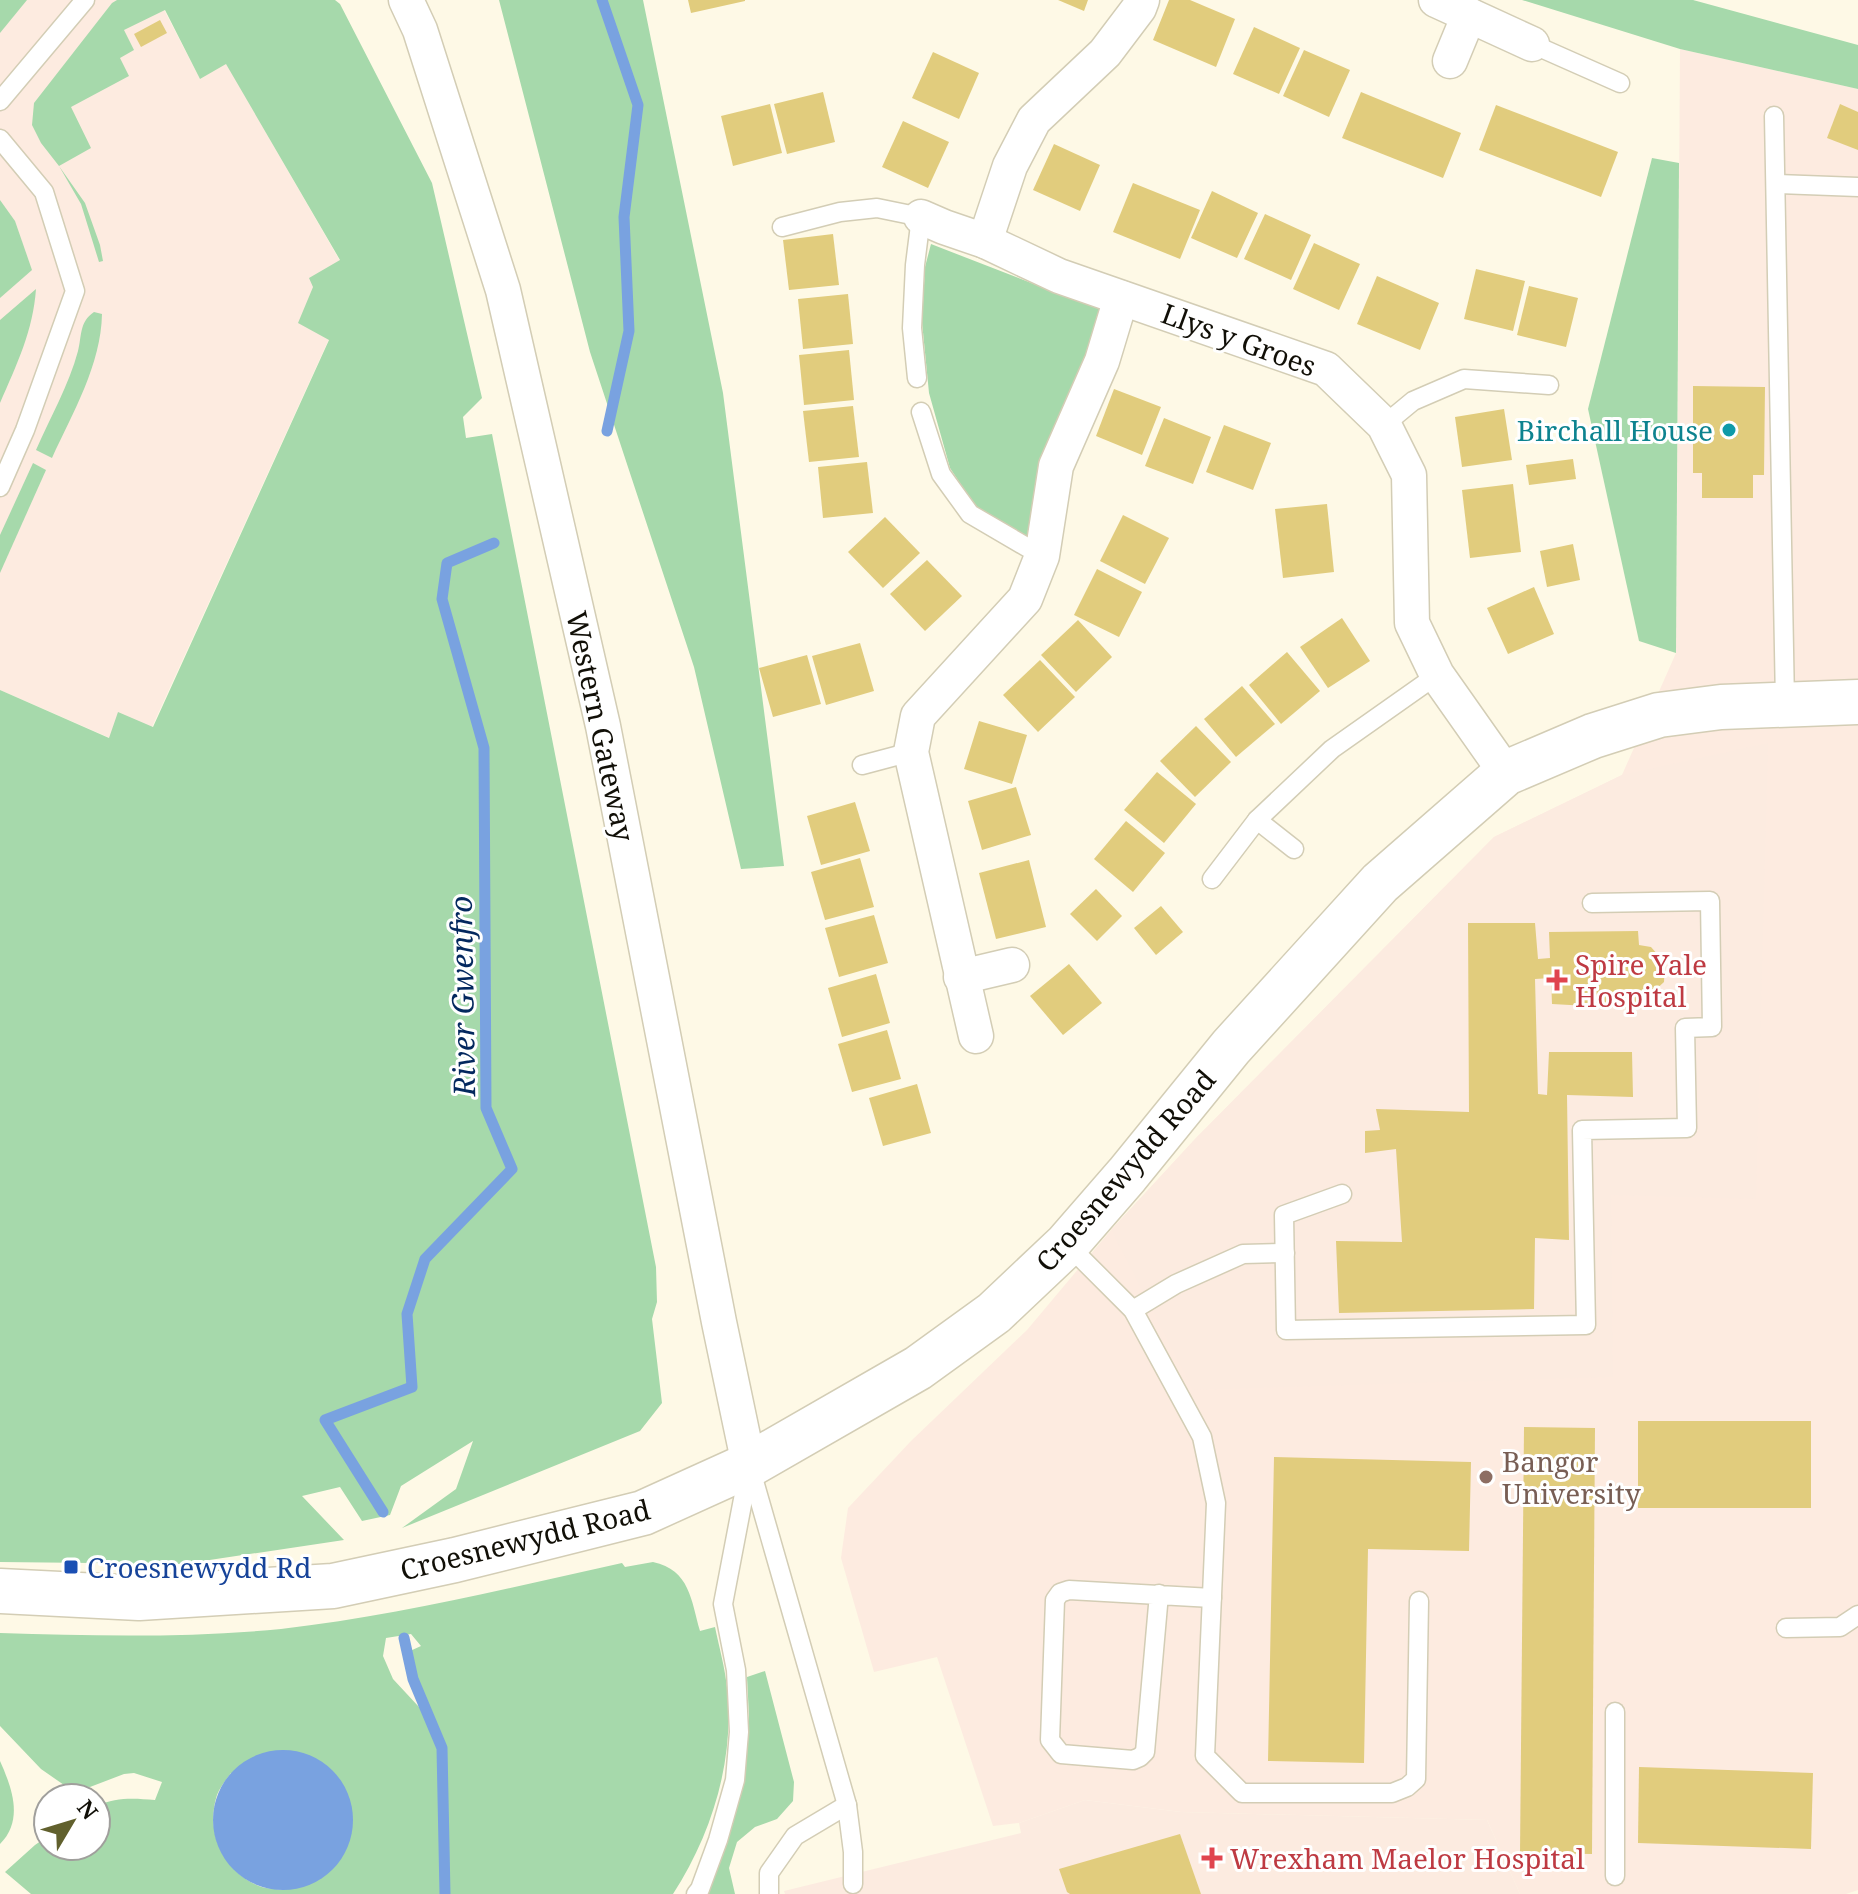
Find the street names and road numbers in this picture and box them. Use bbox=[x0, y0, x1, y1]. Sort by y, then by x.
street label: Llys y Groes bbox=[1156, 293, 1322, 385]
street label: Western Gateway bbox=[558, 607, 644, 845]
street label: Croesnewydd Road bbox=[1027, 1061, 1223, 1279]
street label: Croesnewydd Road bbox=[396, 1490, 654, 1588]

